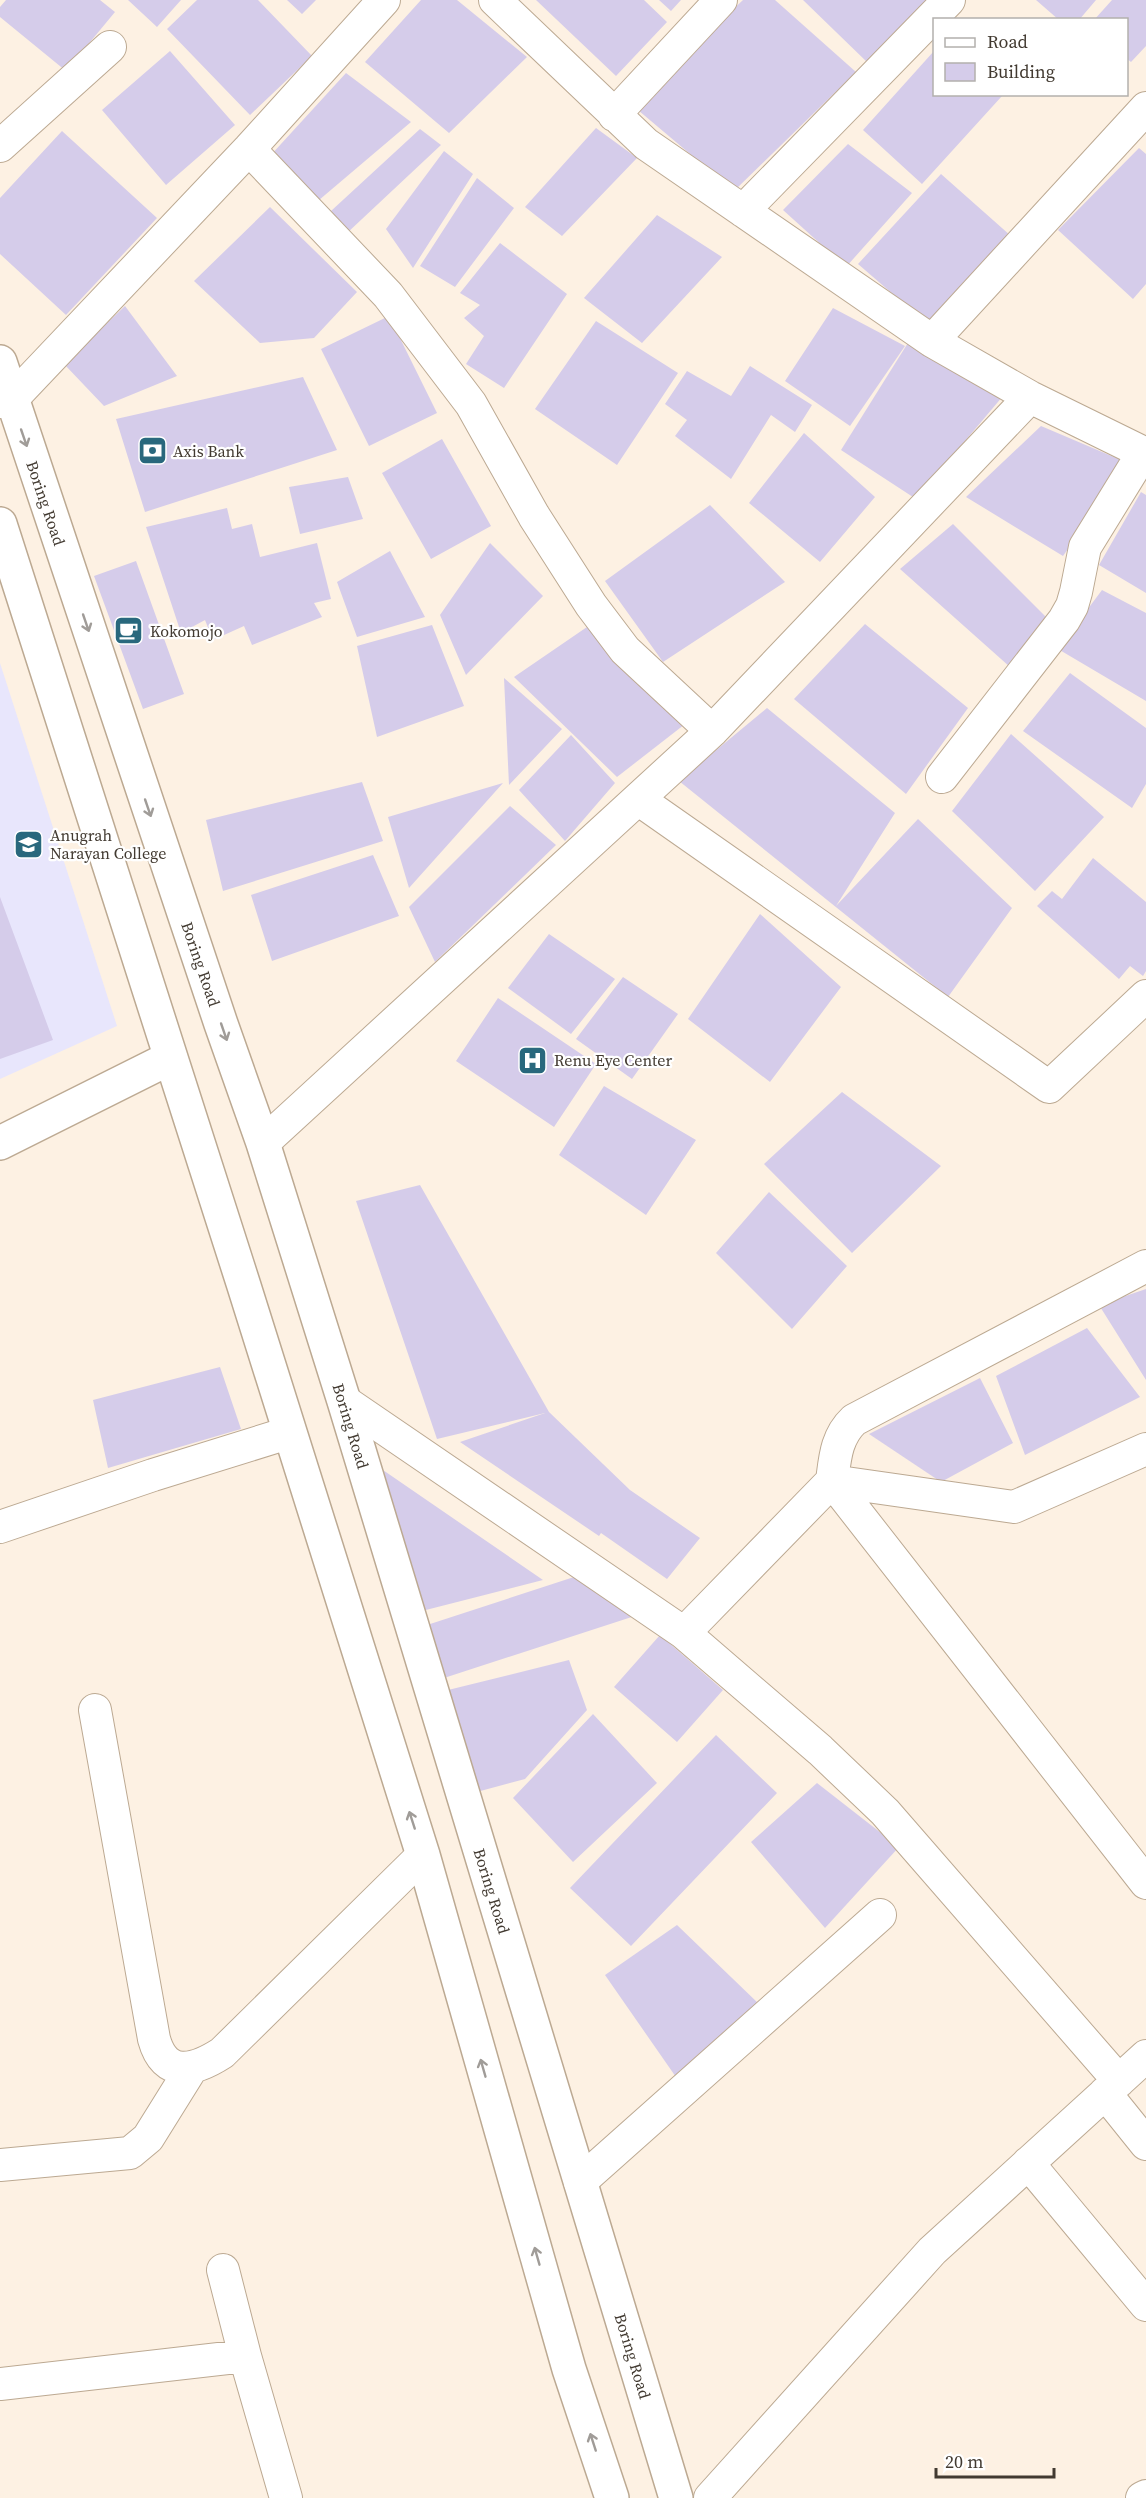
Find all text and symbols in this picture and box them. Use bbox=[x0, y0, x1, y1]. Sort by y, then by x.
legend bbox=[933, 18, 1128, 96]
text: Road bbox=[987, 29, 1028, 54]
text: Building bbox=[987, 59, 1055, 84]
one-way arrow bbox=[19, 428, 30, 447]
bank icon: Axis Bank bbox=[136, 435, 168, 467]
place label: Axis Bank bbox=[173, 440, 244, 462]
street label: Boring Road bbox=[21, 458, 71, 548]
one-way arrow bbox=[82, 613, 93, 632]
cafe icon: Kokomojo bbox=[113, 615, 145, 647]
place label: Kokomojo bbox=[150, 620, 223, 642]
one-way arrow bbox=[144, 798, 155, 816]
place label: Anugrah Narayan College bbox=[50, 824, 166, 864]
school or university icon: Anugrah Narayan College bbox=[13, 828, 45, 860]
street label: Boring Road bbox=[176, 919, 226, 1009]
one-way arrow bbox=[220, 1022, 231, 1041]
hospital icon: Renu Eye Center bbox=[517, 1044, 549, 1076]
place label: Renu Eye Center bbox=[554, 1049, 672, 1071]
street label: Boring Road bbox=[328, 1381, 374, 1471]
one-way arrow bbox=[405, 1811, 416, 1830]
street label: Boring Road bbox=[469, 1846, 515, 1936]
one-way arrow bbox=[477, 2059, 488, 2078]
one-way arrow bbox=[531, 2247, 542, 2266]
street label: Boring Road bbox=[610, 2311, 656, 2401]
one-way arrow bbox=[587, 2433, 598, 2452]
scale bar bbox=[936, 2441, 1054, 2479]
text: 20 m bbox=[945, 2449, 983, 2474]

